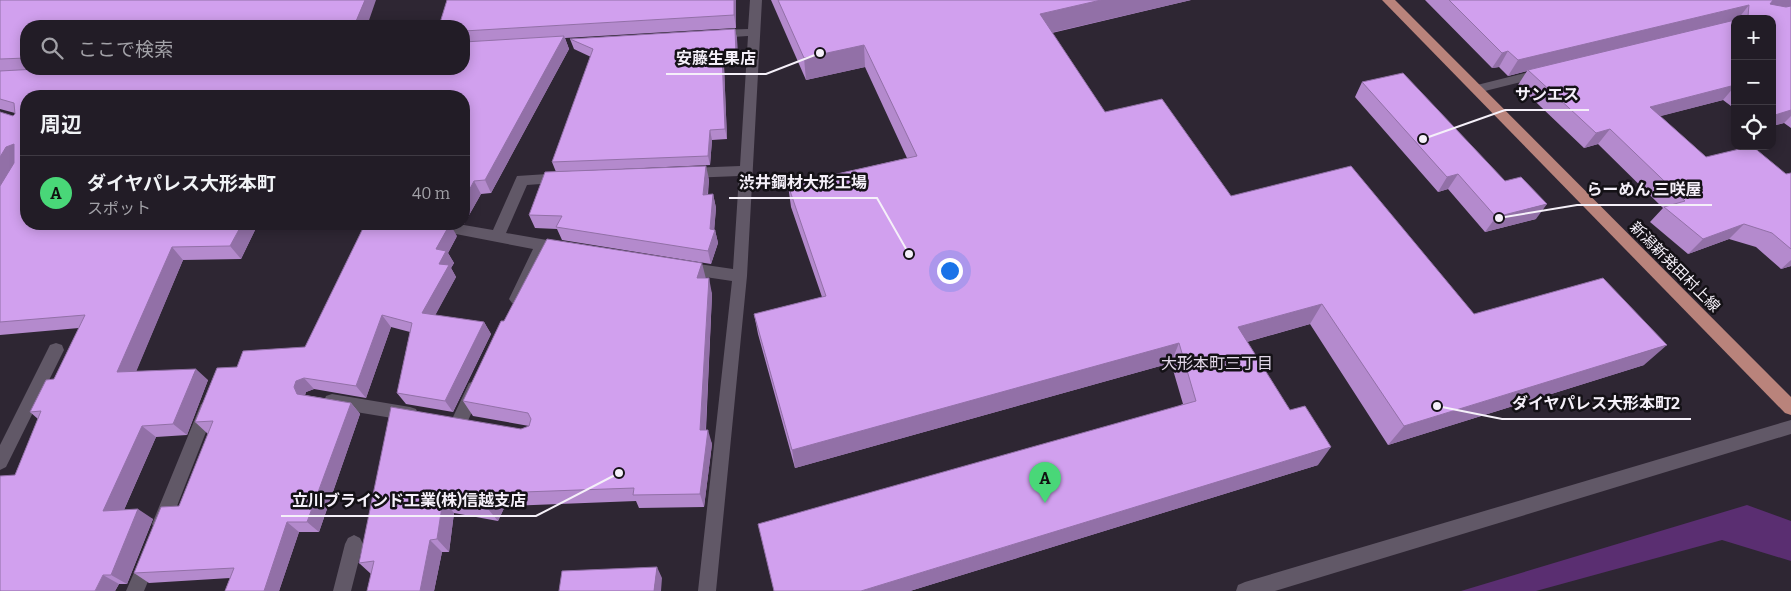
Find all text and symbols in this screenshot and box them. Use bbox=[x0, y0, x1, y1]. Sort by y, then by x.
map controls bbox=[1731, 15, 1776, 150]
button: + bbox=[1731, 15, 1776, 60]
search box bbox=[20, 20, 470, 75]
icon: search bbox=[38, 34, 66, 62]
text: ここで検索 bbox=[78, 38, 173, 61]
callout: 安藤生果店 bbox=[666, 43, 766, 74]
text: 安藤生果店 bbox=[676, 49, 756, 68]
button: − bbox=[1731, 60, 1776, 105]
callout: サンエス bbox=[1505, 79, 1589, 110]
text: サンエス bbox=[1515, 85, 1579, 104]
button: locate bbox=[1731, 105, 1776, 150]
text: 周辺 bbox=[40, 112, 82, 138]
callout: 渋井鋼材大形工場 bbox=[729, 167, 877, 198]
text: ダイヤパレス大形本町 bbox=[87, 172, 276, 195]
text: 渋井鋼材大形工場 bbox=[739, 173, 867, 192]
callout: らーめん 三咲屋 bbox=[1577, 174, 1712, 205]
text: らーめん 三咲屋 bbox=[1587, 180, 1701, 199]
text: A bbox=[50, 184, 62, 203]
text: 40 m bbox=[412, 184, 450, 203]
text: スポット bbox=[87, 199, 151, 218]
street label: 新潟新発田村上線 bbox=[1626, 218, 1724, 316]
your location bbox=[937, 258, 963, 284]
district label: 大形本町三丁目 bbox=[1161, 354, 1273, 373]
callout: ダイヤパレス大形本町2 bbox=[1502, 388, 1691, 419]
text: ダイヤパレス大形本町2 bbox=[1512, 394, 1680, 413]
pin: A bbox=[1029, 462, 1061, 503]
callout: 立川ブラインド工業(株)信越支店 bbox=[281, 485, 536, 516]
text: 立川ブラインド工業(株)信越支店 bbox=[292, 491, 526, 510]

